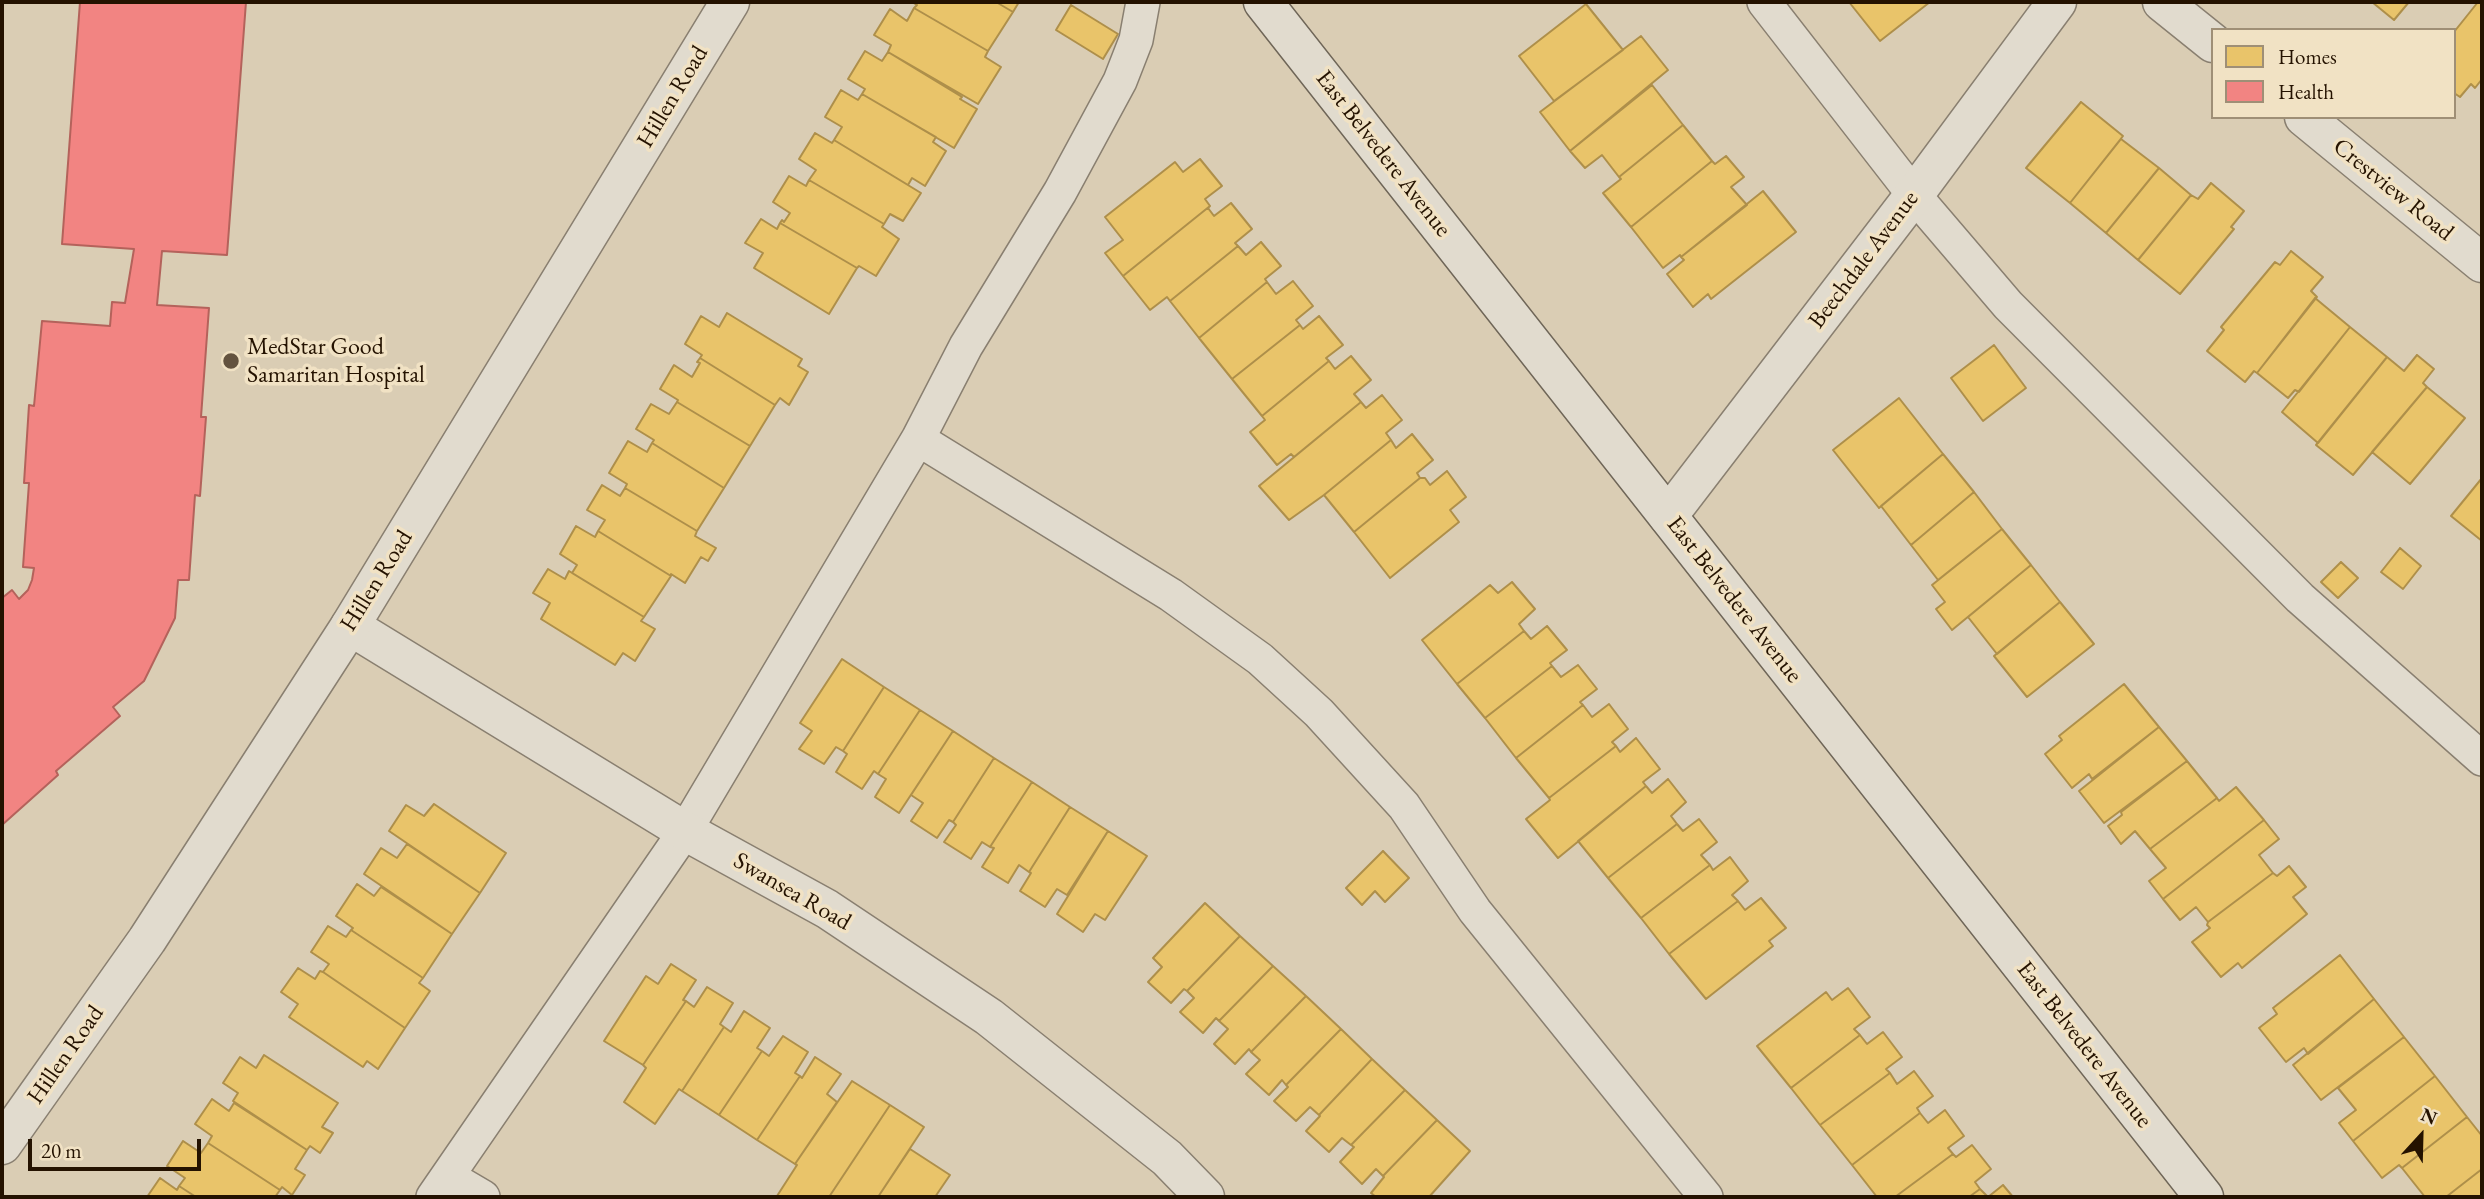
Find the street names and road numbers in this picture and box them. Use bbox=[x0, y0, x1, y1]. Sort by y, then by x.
street label: Hillen Road bbox=[631, 41, 715, 153]
street label: East Belvedere Avenue bbox=[1309, 65, 1457, 243]
street label: Crestview Road bbox=[2327, 133, 2459, 247]
street label: Beechdale Avenue bbox=[1803, 185, 1925, 335]
street label: East Belvedere Avenue bbox=[1660, 511, 1808, 689]
street label: Hillen Road bbox=[335, 525, 419, 637]
street label: Swansea Road bbox=[728, 847, 856, 937]
street label: East Belvedere Avenue bbox=[2010, 956, 2158, 1134]
street label: Hillen Road bbox=[22, 1000, 110, 1110]

